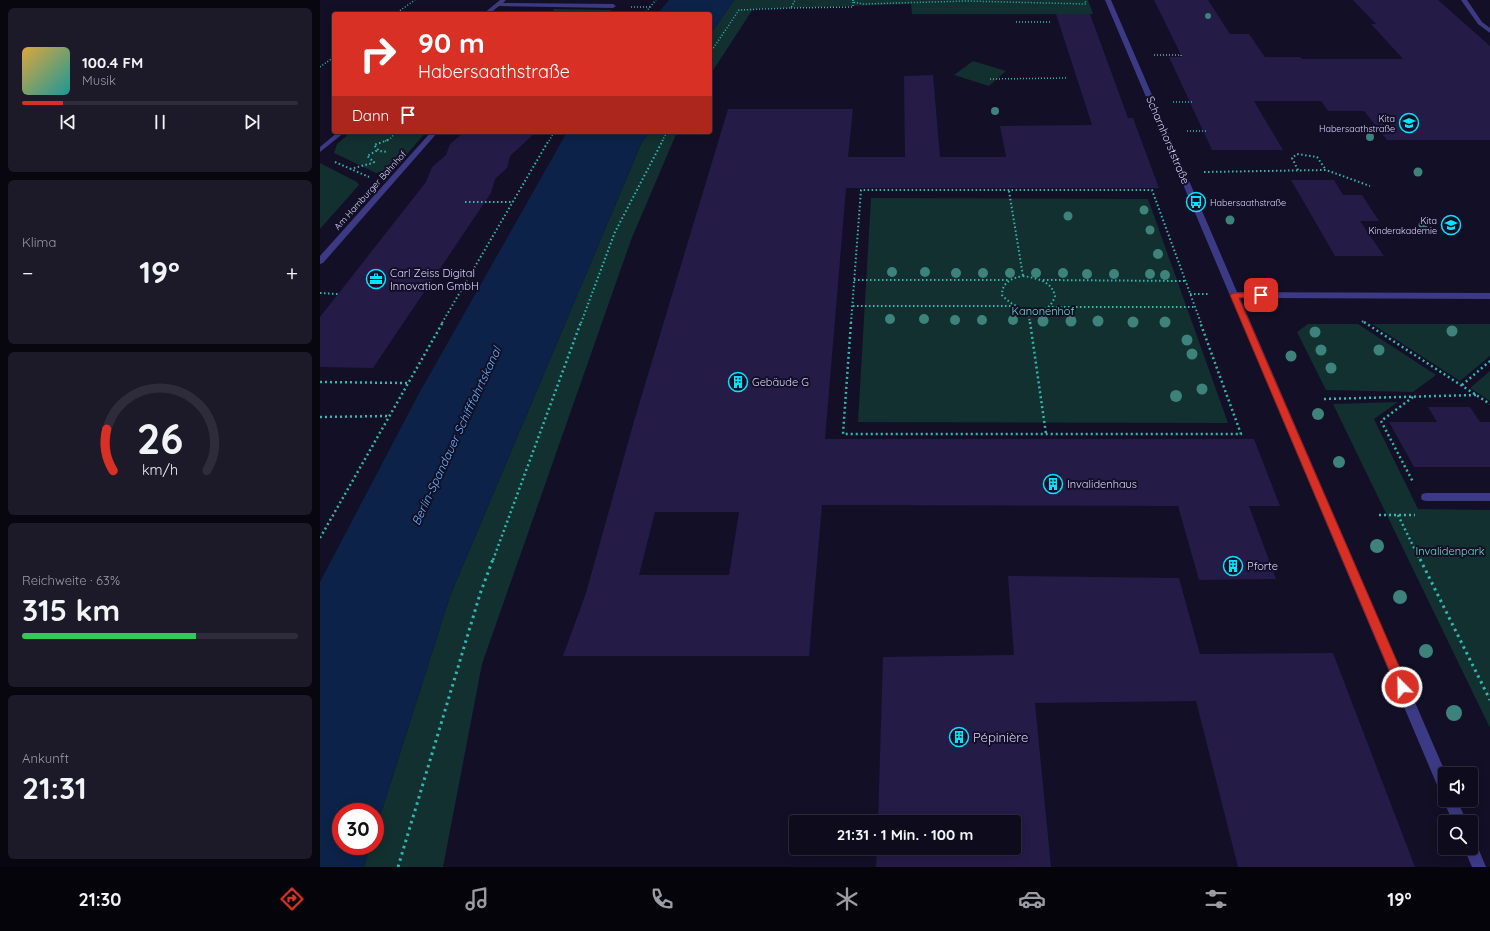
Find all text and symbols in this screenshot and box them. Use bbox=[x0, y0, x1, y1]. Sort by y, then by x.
text: 90 m bbox=[418, 25, 485, 60]
icon: right bbox=[352, 28, 404, 80]
text: 100.4 FM bbox=[82, 53, 143, 72]
text: Habersaathstraße bbox=[418, 60, 570, 83]
text: Musik bbox=[82, 72, 116, 88]
street label: Scharnhorststraße bbox=[1143, 94, 1193, 186]
icon: arrive bbox=[397, 104, 419, 126]
text: Dann bbox=[352, 106, 389, 125]
icon: previous bbox=[57, 111, 79, 133]
icon: pause bbox=[149, 111, 171, 133]
icon: next bbox=[241, 111, 263, 133]
school or university icon: Kita Habersaathstraße bbox=[1398, 112, 1420, 134]
place label: Kita Habersaathstraße bbox=[1319, 113, 1395, 134]
street label: Am Hamburger Bahnhof bbox=[332, 148, 409, 232]
bus stop icon: Habersaathstraße bbox=[1185, 191, 1207, 213]
place label: Habersaathstraße bbox=[1210, 197, 1286, 208]
school or university icon: Kita Kinderakademie bbox=[1440, 214, 1462, 236]
place label: Kita Kinderakademie bbox=[1368, 215, 1437, 236]
text: Klima bbox=[22, 234, 56, 250]
text: 19° bbox=[139, 253, 180, 291]
text: − bbox=[22, 259, 33, 287]
text: + bbox=[286, 259, 298, 287]
place label: Carl Zeiss Digital Innovation GmbH bbox=[390, 266, 479, 293]
office icon: Carl Zeiss Digital Innovation GmbH bbox=[365, 268, 387, 290]
pin bbox=[1244, 278, 1278, 312]
icon: arrive bbox=[1250, 284, 1272, 306]
park label: Kanonenhof bbox=[1012, 304, 1074, 318]
water label: Berlin-Spandauer Schifffahrtskanal bbox=[408, 343, 504, 527]
building icon: Gebäude G bbox=[727, 371, 749, 393]
place label: Gebäude G bbox=[752, 375, 809, 389]
text: 26 bbox=[137, 412, 183, 464]
text: km/h bbox=[142, 461, 178, 479]
building icon: Invalidenhaus bbox=[1042, 473, 1064, 495]
place label: Invalidenhaus bbox=[1067, 477, 1137, 491]
park label: Invalidenpark bbox=[1415, 544, 1485, 558]
building icon: Pforte bbox=[1222, 555, 1244, 577]
place label: Pforte bbox=[1247, 559, 1278, 573]
text: Reichweite · 63% bbox=[22, 572, 120, 588]
text: 315 km bbox=[22, 591, 120, 629]
position arrow bbox=[1381, 666, 1423, 708]
building icon: Pépinière bbox=[948, 726, 970, 748]
place label: Pépinière bbox=[973, 729, 1028, 745]
text: Ankunft bbox=[22, 750, 69, 766]
map controls bbox=[1438, 767, 1478, 855]
button: sound bbox=[1438, 767, 1478, 807]
text: 21:31 bbox=[22, 769, 87, 807]
speed limit sign: 30 bbox=[332, 803, 384, 855]
button: search bbox=[1438, 815, 1478, 855]
text: 21:31 · 1 Min. · 100 m bbox=[837, 825, 973, 844]
icon: directions bbox=[278, 885, 306, 913]
icon: music bbox=[463, 885, 491, 913]
icon: phone bbox=[648, 885, 676, 913]
icon: climate bbox=[833, 885, 861, 913]
icon: car bbox=[1018, 885, 1046, 913]
icon: filters bbox=[1202, 885, 1230, 913]
text: 21:30 bbox=[78, 888, 121, 911]
text: 19° bbox=[1387, 888, 1412, 911]

